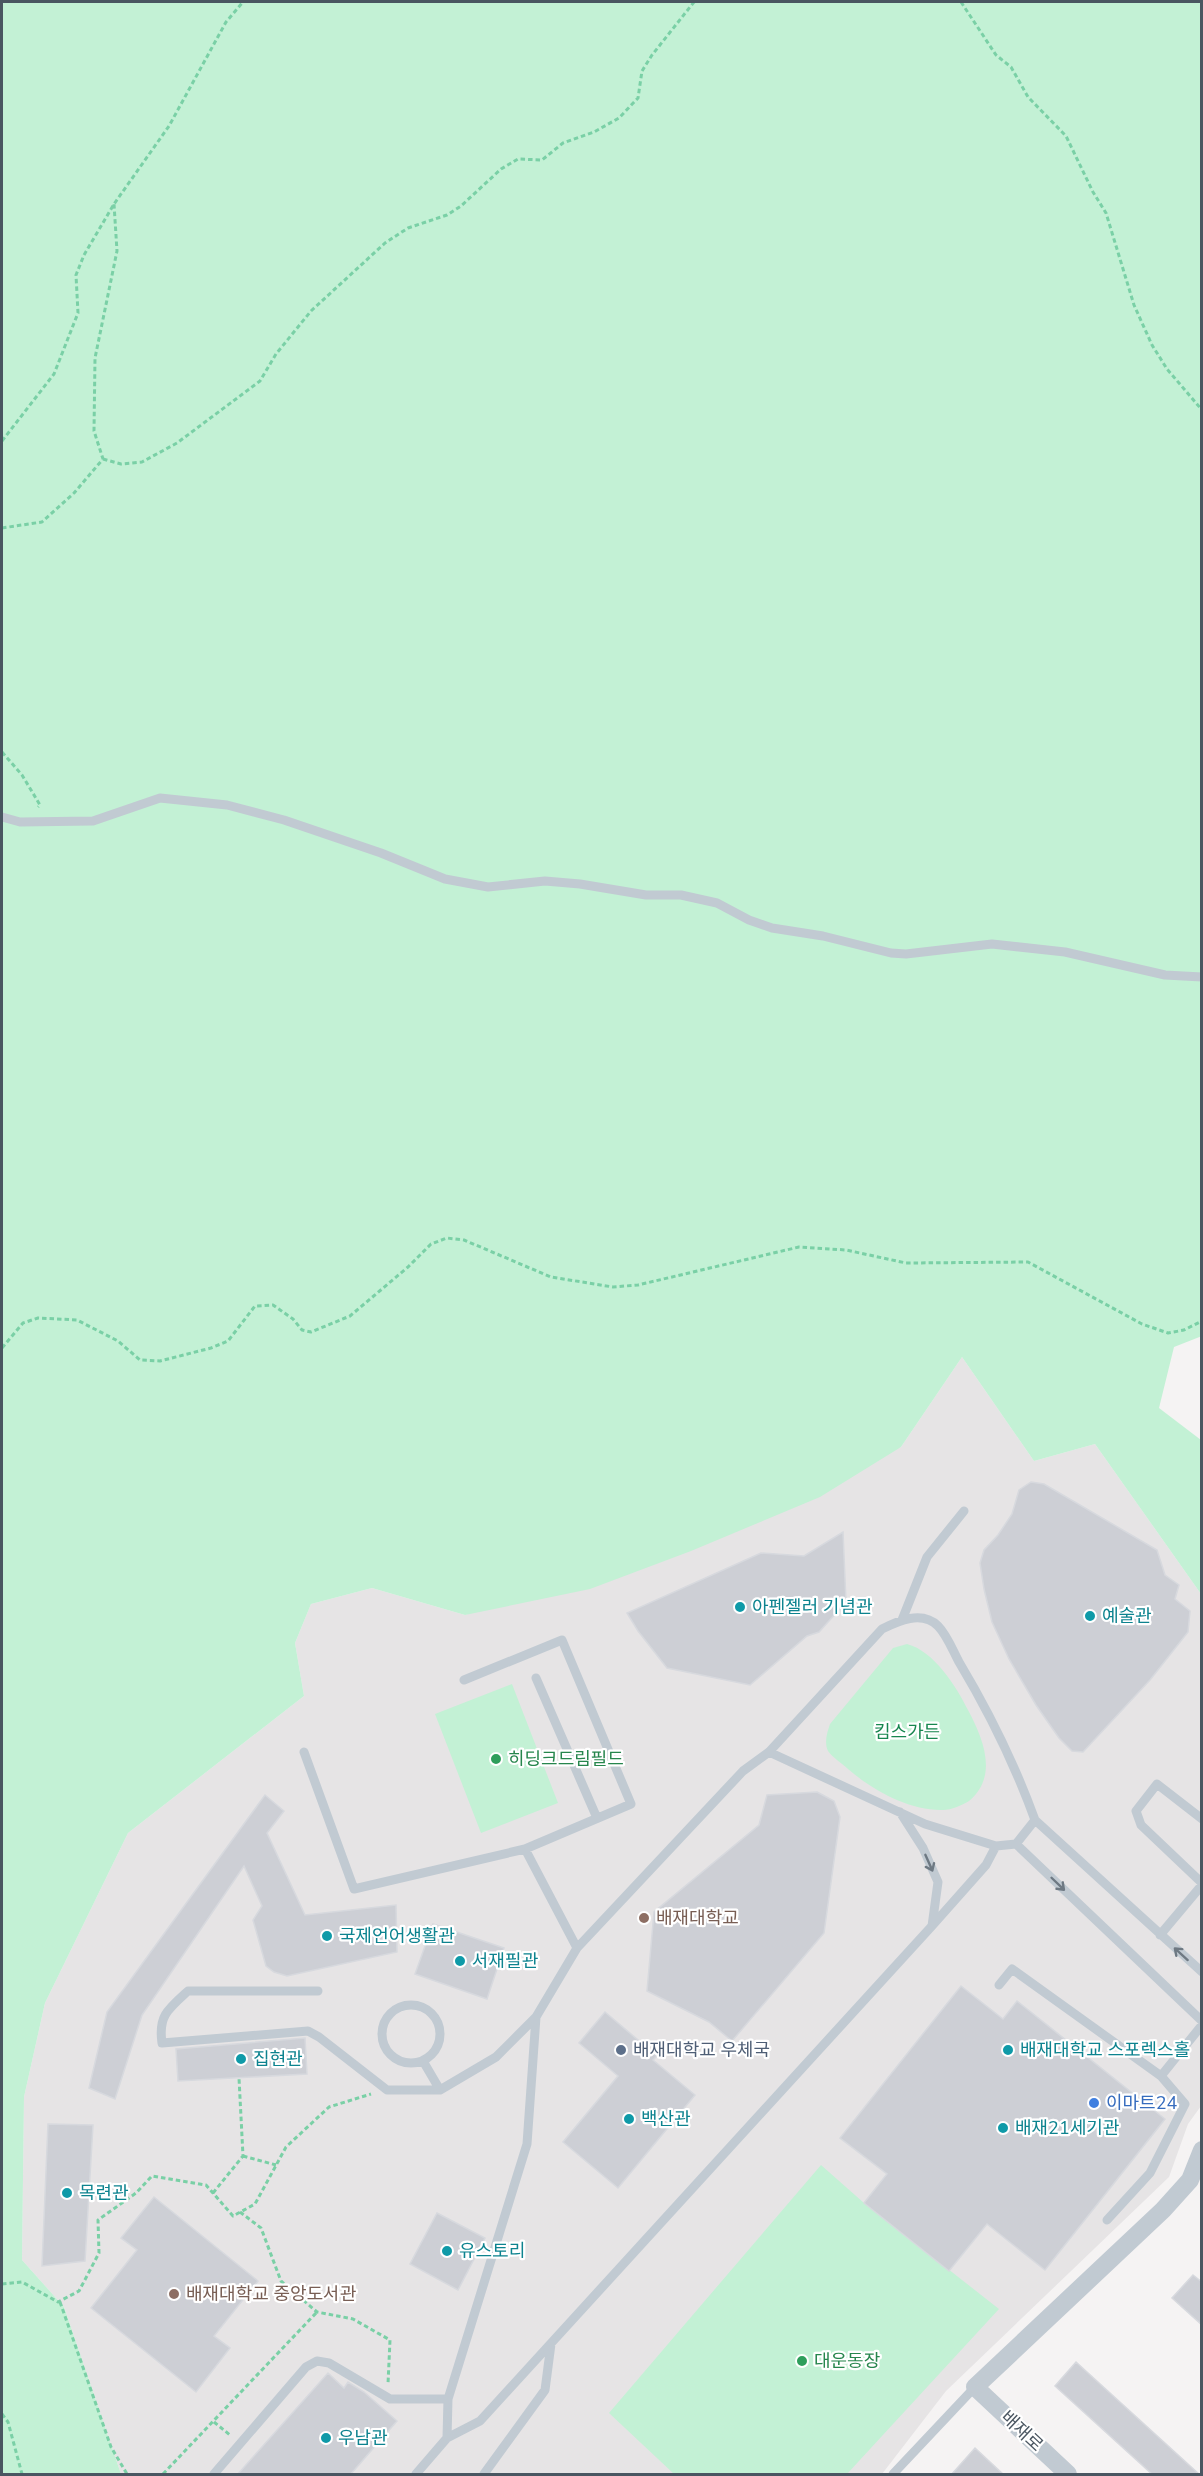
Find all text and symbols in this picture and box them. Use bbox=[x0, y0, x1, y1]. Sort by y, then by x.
place label: 아펜젤러 기념관 bbox=[752, 1595, 873, 1619]
marker: 아펜젤러 기념관 bbox=[733, 1600, 747, 1614]
place label: 예술관 bbox=[1102, 1604, 1152, 1628]
marker: 예술관 bbox=[1083, 1609, 1097, 1623]
park label: 킴스가든 bbox=[874, 1720, 940, 1744]
place label: 히딩크드림필드 bbox=[508, 1747, 624, 1771]
marker: 히딩크드림필드 bbox=[489, 1752, 503, 1766]
one-way arrow bbox=[924, 1853, 935, 1872]
one-way arrow bbox=[1051, 1877, 1066, 1892]
place label: 배재대학교 bbox=[656, 1906, 739, 1930]
marker: 배재대학교 bbox=[637, 1911, 651, 1925]
place label: 국제언어생활관 bbox=[339, 1924, 455, 1948]
marker: 국제언어생활관 bbox=[320, 1929, 334, 1943]
one-way arrow bbox=[1174, 1947, 1189, 1961]
place label: 서재필관 bbox=[472, 1949, 539, 1973]
marker: 서재필관 bbox=[453, 1954, 467, 1968]
place label: 배재대학교 우체국 bbox=[633, 2038, 770, 2062]
place label: 배재대학교 스포렉스홀 bbox=[1020, 2038, 1190, 2062]
marker: 배재대학교 우체국 bbox=[614, 2043, 628, 2057]
marker: 배재대학교 스포렉스홀 bbox=[1001, 2043, 1015, 2057]
place label: 집현관 bbox=[253, 2047, 303, 2071]
marker: 집현관 bbox=[234, 2052, 248, 2066]
place label: 이마트24 bbox=[1106, 2091, 1177, 2115]
marker: 이마트24 bbox=[1087, 2096, 1101, 2110]
place label: 백산관 bbox=[641, 2107, 691, 2131]
marker: 백산관 bbox=[622, 2112, 636, 2126]
place label: 배재21세기관 bbox=[1015, 2116, 1120, 2140]
marker: 배재21세기관 bbox=[996, 2121, 1010, 2135]
place label: 목련관 bbox=[79, 2181, 129, 2205]
marker: 목련관 bbox=[60, 2186, 74, 2200]
place label: 유스토리 bbox=[459, 2239, 525, 2263]
marker: 유스토리 bbox=[440, 2244, 454, 2258]
place label: 배재대학교 중앙도서관 bbox=[186, 2282, 357, 2306]
marker: 배재대학교 중앙도서관 bbox=[167, 2287, 181, 2301]
place label: 대운동장 bbox=[814, 2349, 880, 2373]
marker: 대운동장 bbox=[795, 2354, 809, 2368]
street label: 배재로 bbox=[996, 2405, 1048, 2457]
place label: 우남관 bbox=[338, 2426, 388, 2450]
marker: 우남관 bbox=[319, 2431, 333, 2445]

